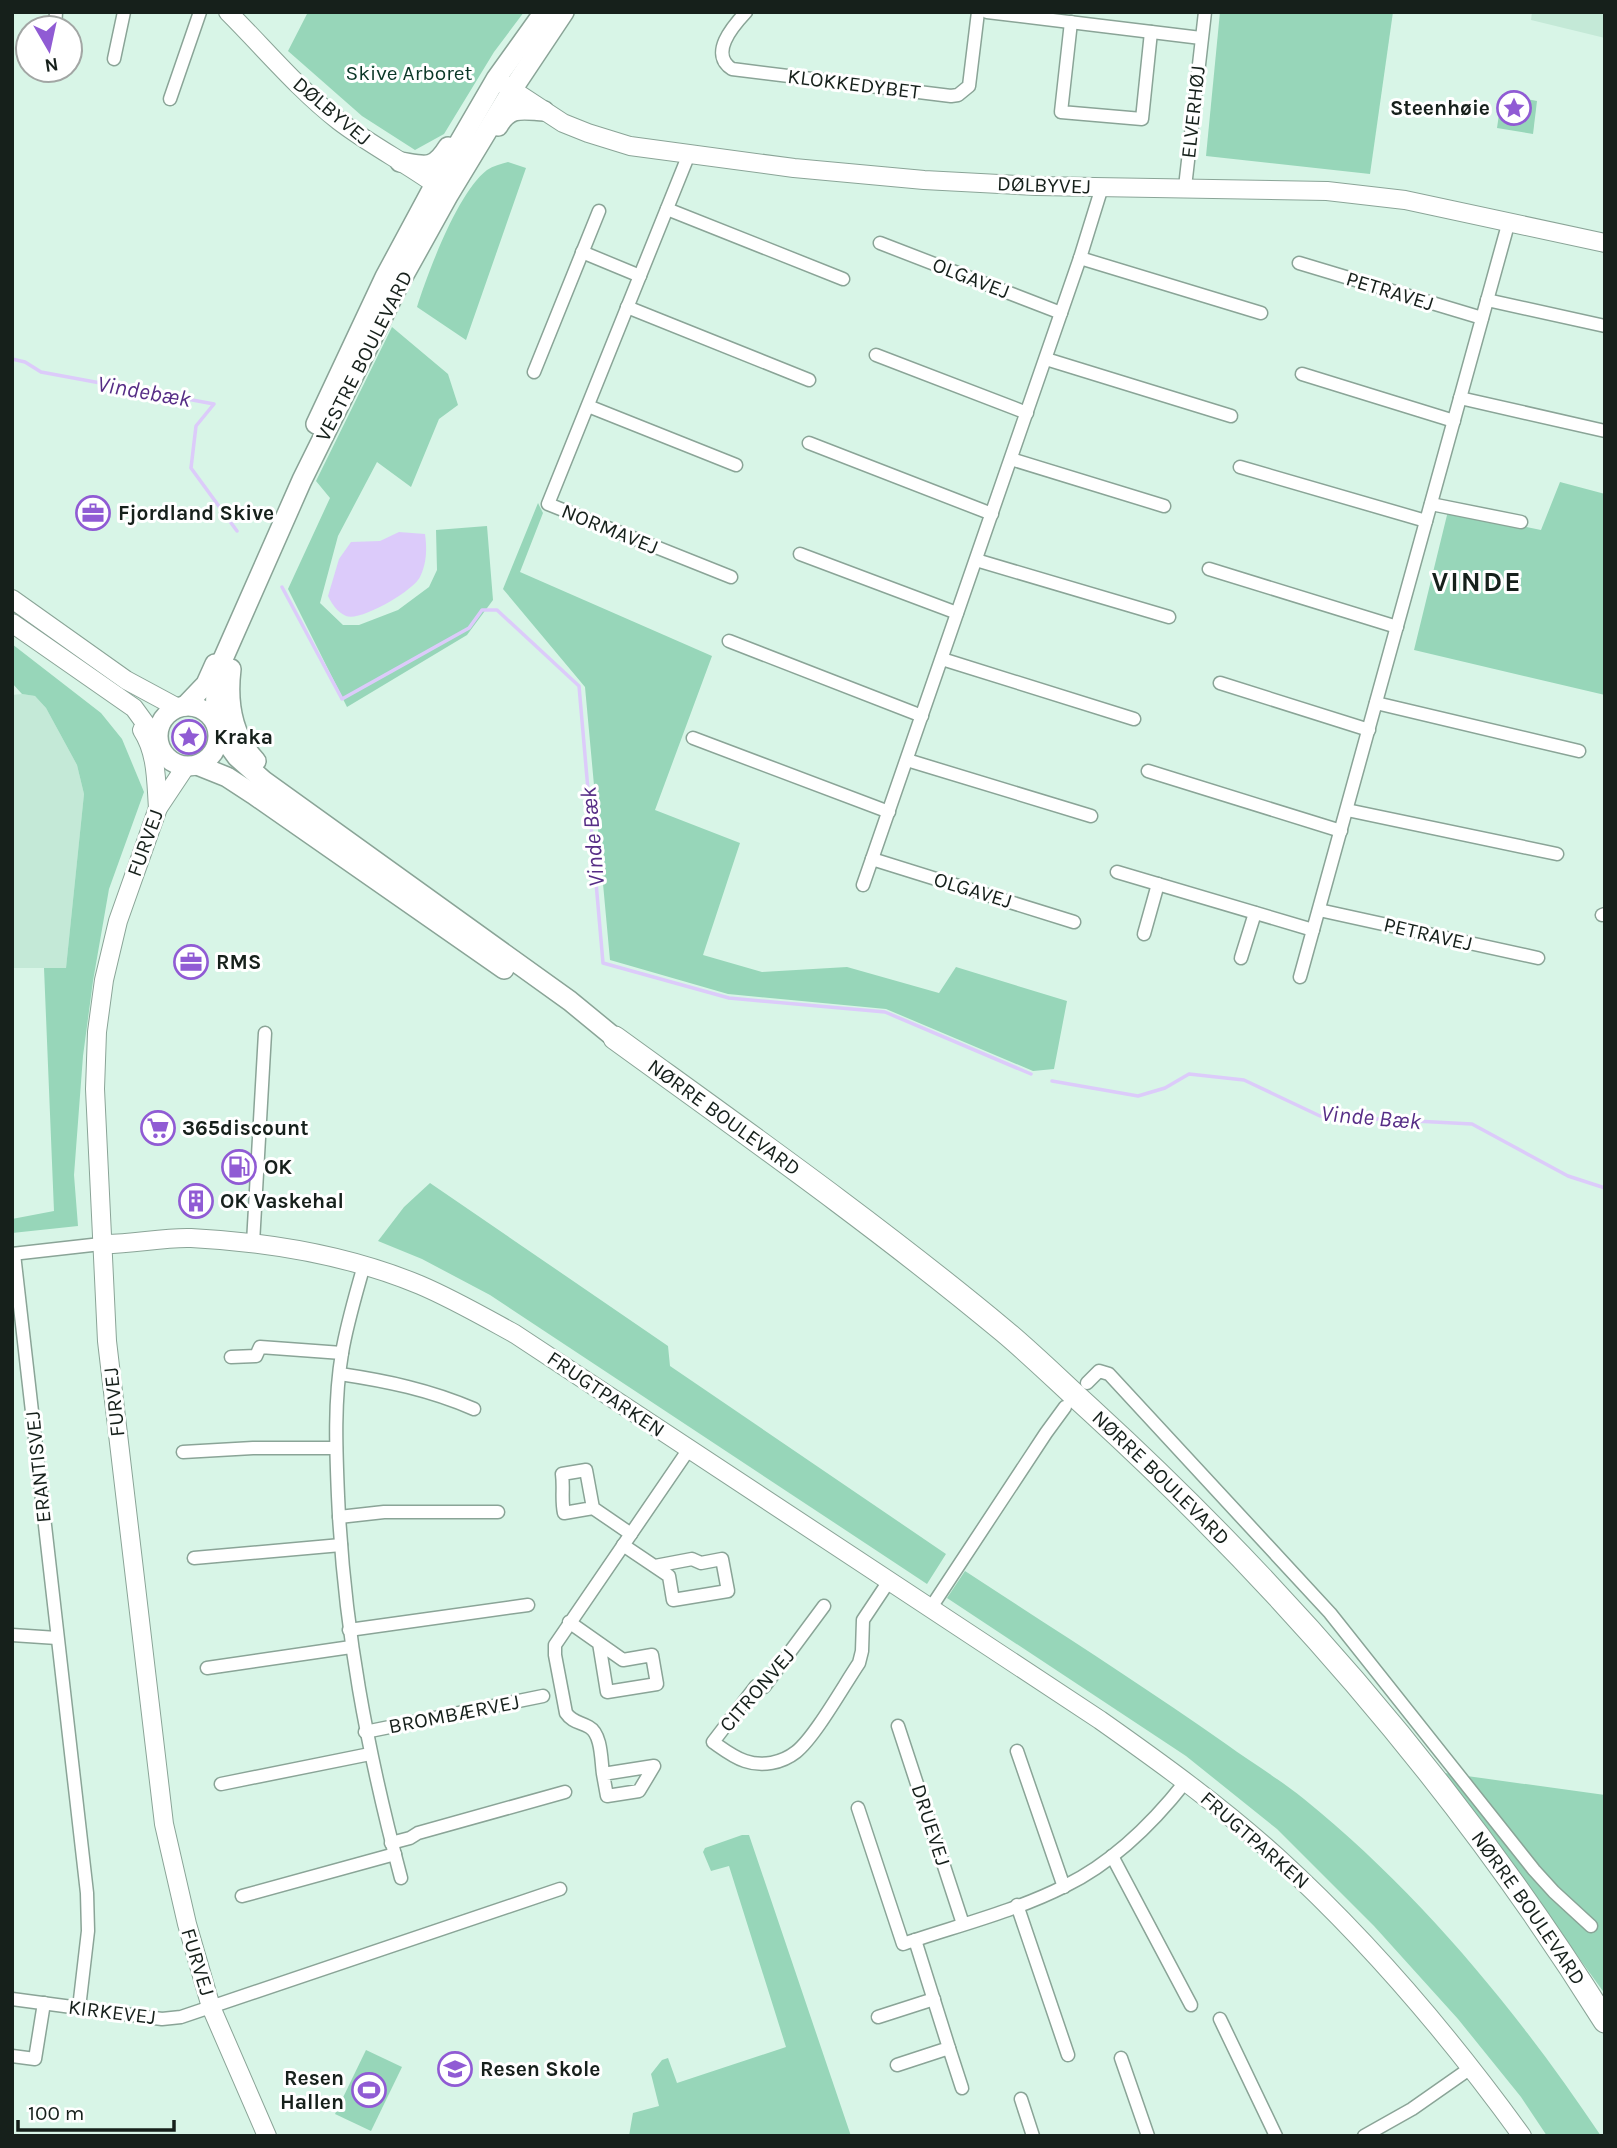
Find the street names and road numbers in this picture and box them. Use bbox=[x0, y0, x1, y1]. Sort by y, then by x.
street label: KLOKKEDYBET bbox=[786, 64, 922, 104]
street label: ELVERHØJ bbox=[1176, 64, 1210, 160]
street label: DØLBYVEJ bbox=[288, 72, 376, 150]
street label: DØLBYVEJ bbox=[997, 171, 1091, 199]
street label: OLGAVEJ bbox=[929, 252, 1013, 304]
street label: PETRAVEJ bbox=[1343, 266, 1437, 316]
street label: VESTRE BOULEVARD bbox=[311, 267, 417, 445]
street label: NORMAVEJ bbox=[558, 499, 662, 559]
street label: FURVEJ bbox=[122, 806, 168, 880]
street label: OLGAVEJ bbox=[931, 867, 1015, 913]
street label: PETRAVEJ bbox=[1381, 912, 1475, 956]
street label: NØRRE BOULEVARD bbox=[643, 1054, 805, 1181]
street label: FRUGTPARKEN bbox=[543, 1346, 669, 1442]
street label: FURVEJ bbox=[98, 1366, 130, 1438]
street label: NØRRE BOULEVARD bbox=[1087, 1405, 1235, 1550]
street label: ERANTISVEJ bbox=[20, 1410, 56, 1524]
street label: CITRONVEJ bbox=[714, 1644, 800, 1736]
street label: BROMBÆRVEJ bbox=[386, 1690, 522, 1738]
street label: DRUEVEJ bbox=[907, 1781, 955, 1869]
street label: FRUGTPARKEN bbox=[1196, 1786, 1314, 1894]
street label: NØRRE BOULEVARD bbox=[1467, 1826, 1591, 1989]
street label: FURVEJ bbox=[176, 1925, 220, 1999]
street label: KIRKEVEJ bbox=[67, 1995, 157, 2029]

